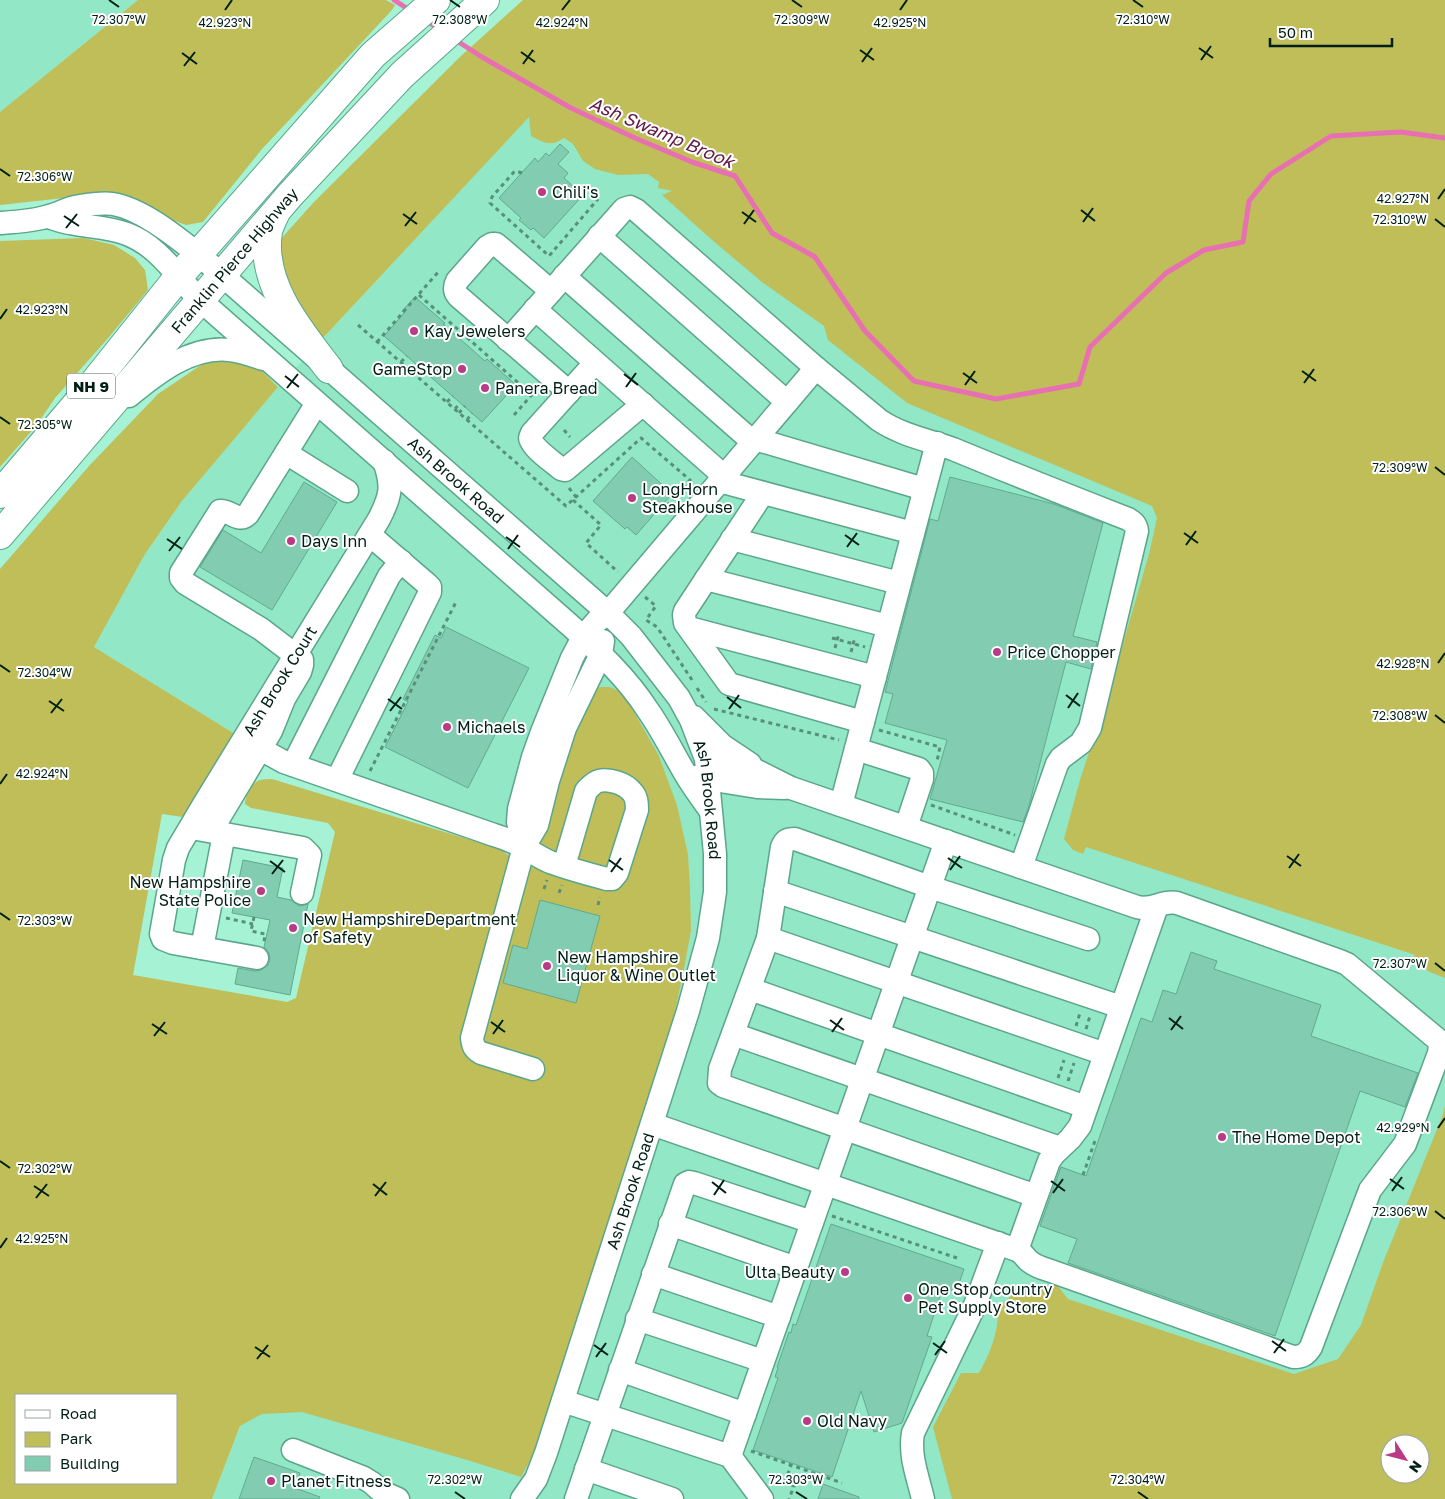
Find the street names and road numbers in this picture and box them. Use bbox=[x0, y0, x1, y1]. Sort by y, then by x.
street label: Franklin Pierce Highway bbox=[167, 183, 302, 337]
road number: NH 9 bbox=[67, 374, 115, 398]
street label: Ash Brook Road bbox=[404, 433, 508, 527]
street label: Ash Brook Court bbox=[238, 622, 321, 739]
street label: Ash Brook Road bbox=[689, 736, 725, 860]
street label: Ash Brook Road bbox=[602, 1130, 658, 1252]

